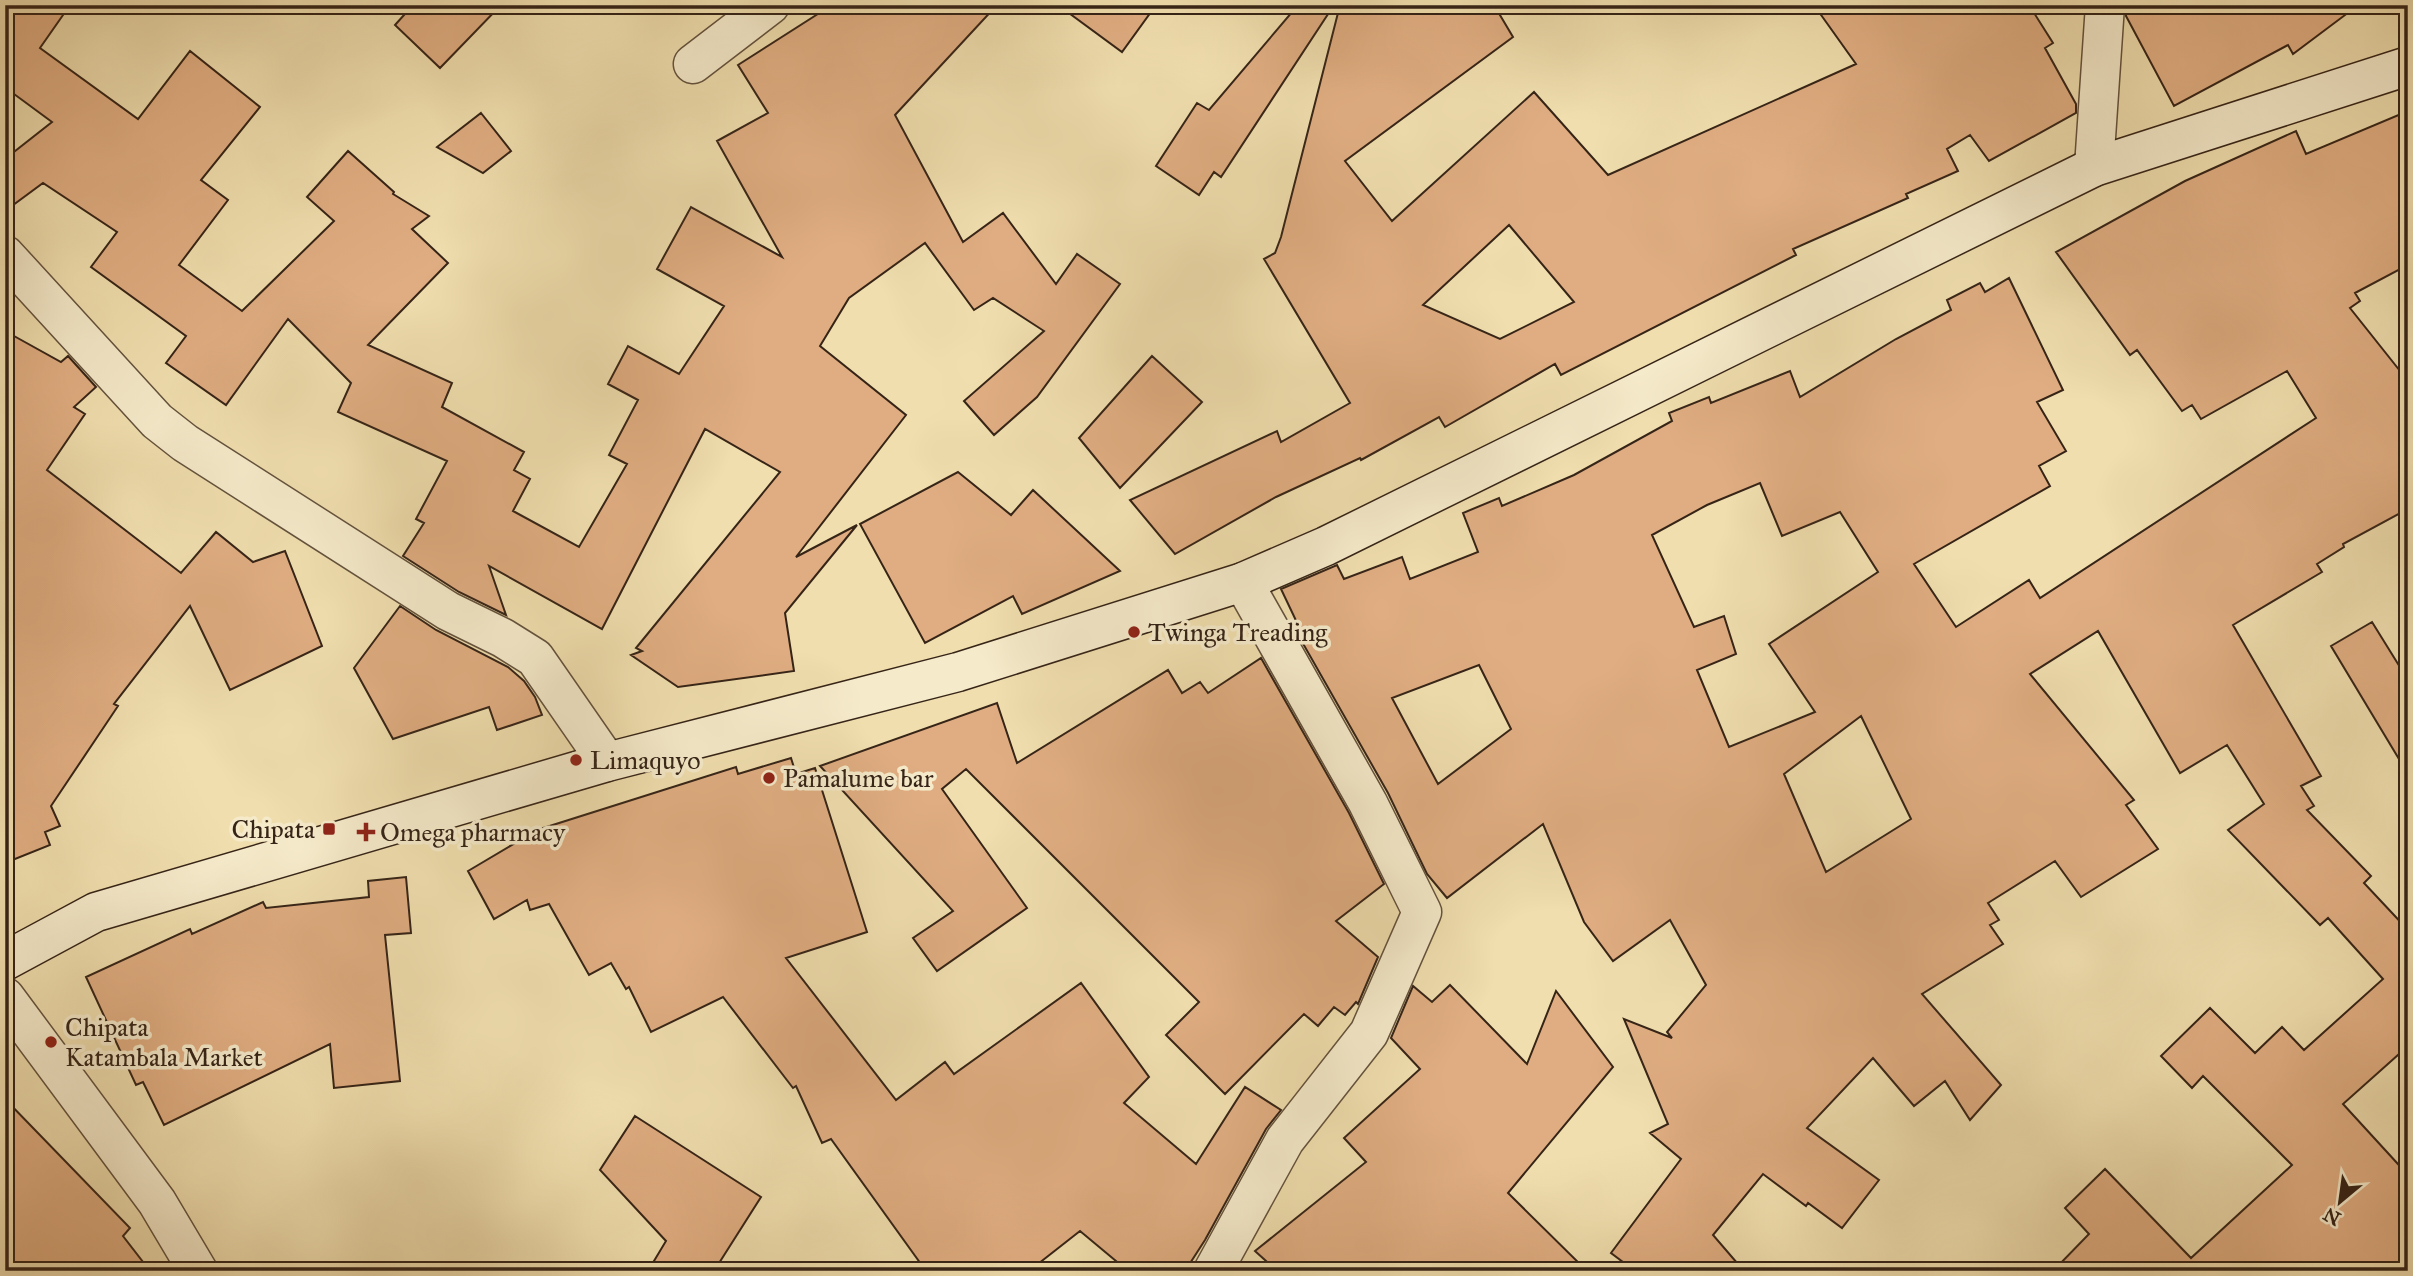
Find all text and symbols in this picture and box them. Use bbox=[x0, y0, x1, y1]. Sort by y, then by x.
place label: Twinga Treading bbox=[1148, 616, 1328, 648]
marker: Twinga Treading bbox=[1126, 624, 1142, 640]
place label: Limaquyo bbox=[590, 744, 701, 776]
marker: Limaquyo bbox=[568, 752, 584, 768]
place label: Pamalume bar bbox=[783, 762, 934, 794]
marker: Pamalume bar bbox=[761, 770, 777, 786]
place label: Chipata bbox=[232, 813, 315, 845]
place label: Omega pharmacy bbox=[380, 816, 566, 848]
marker: Chipata bbox=[321, 821, 337, 837]
marker: Omega pharmacy bbox=[358, 824, 374, 840]
place label: Chipata Katambala Market bbox=[65, 1011, 263, 1073]
marker: Chipata Katambala Market bbox=[43, 1034, 59, 1050]
north arrow bbox=[2304, 1168, 2374, 1238]
text: N bbox=[2319, 1202, 2345, 1230]

